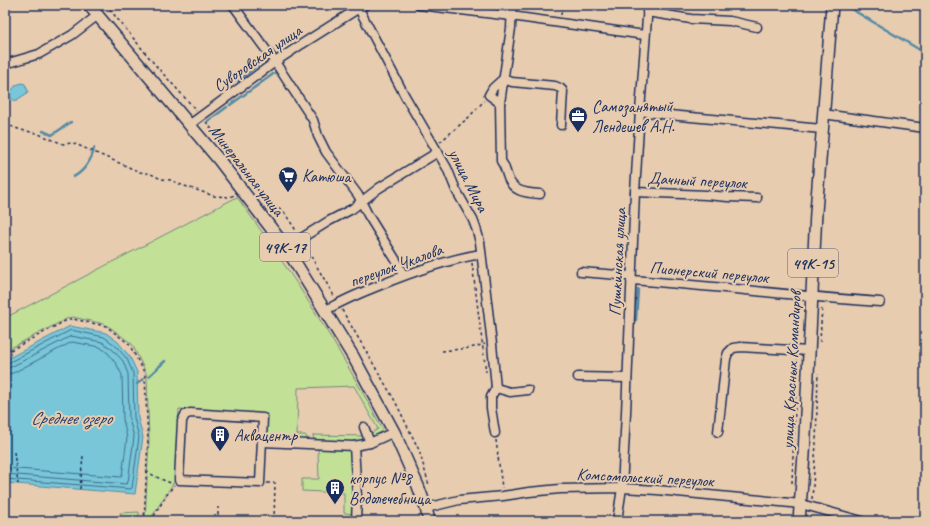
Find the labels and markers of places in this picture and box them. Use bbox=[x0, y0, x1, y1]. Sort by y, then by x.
place label: Самозанятый Лендешев А.Н. bbox=[592, 96, 675, 137]
office icon: Самозанятый Лендешев А.Н. bbox=[567, 105, 589, 133]
supermarket icon: Катюша bbox=[277, 165, 299, 193]
place label: Катюша bbox=[302, 166, 353, 187]
building icon: Аквацентр bbox=[209, 424, 231, 452]
place label: Аквацентр bbox=[234, 425, 299, 446]
place label: корпус №8 Водолечебница bbox=[349, 468, 432, 509]
building icon: корпус №8 Водолечебница bbox=[324, 477, 346, 505]

